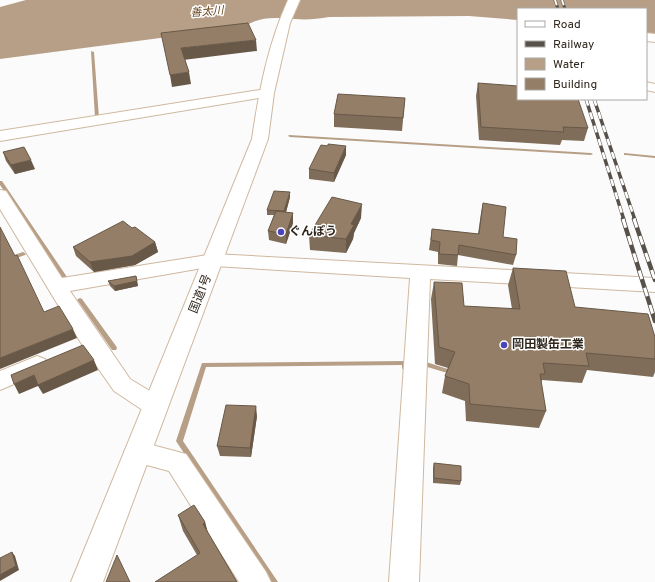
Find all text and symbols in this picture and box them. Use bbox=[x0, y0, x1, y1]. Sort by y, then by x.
water label: 善太川 bbox=[190, 4, 225, 20]
legend bbox=[517, 8, 647, 100]
text: Road bbox=[553, 17, 581, 33]
text: Railway bbox=[553, 37, 594, 53]
text: Water bbox=[553, 57, 585, 73]
text: Building bbox=[553, 77, 597, 93]
place label: ぐんぽう bbox=[289, 224, 337, 240]
marker: ぐんぽう bbox=[276, 227, 286, 237]
street label: 国道1号 bbox=[186, 272, 216, 316]
place label: 岡田製缶工業 bbox=[512, 337, 584, 353]
marker: 岡田製缶工業 bbox=[499, 340, 509, 350]

